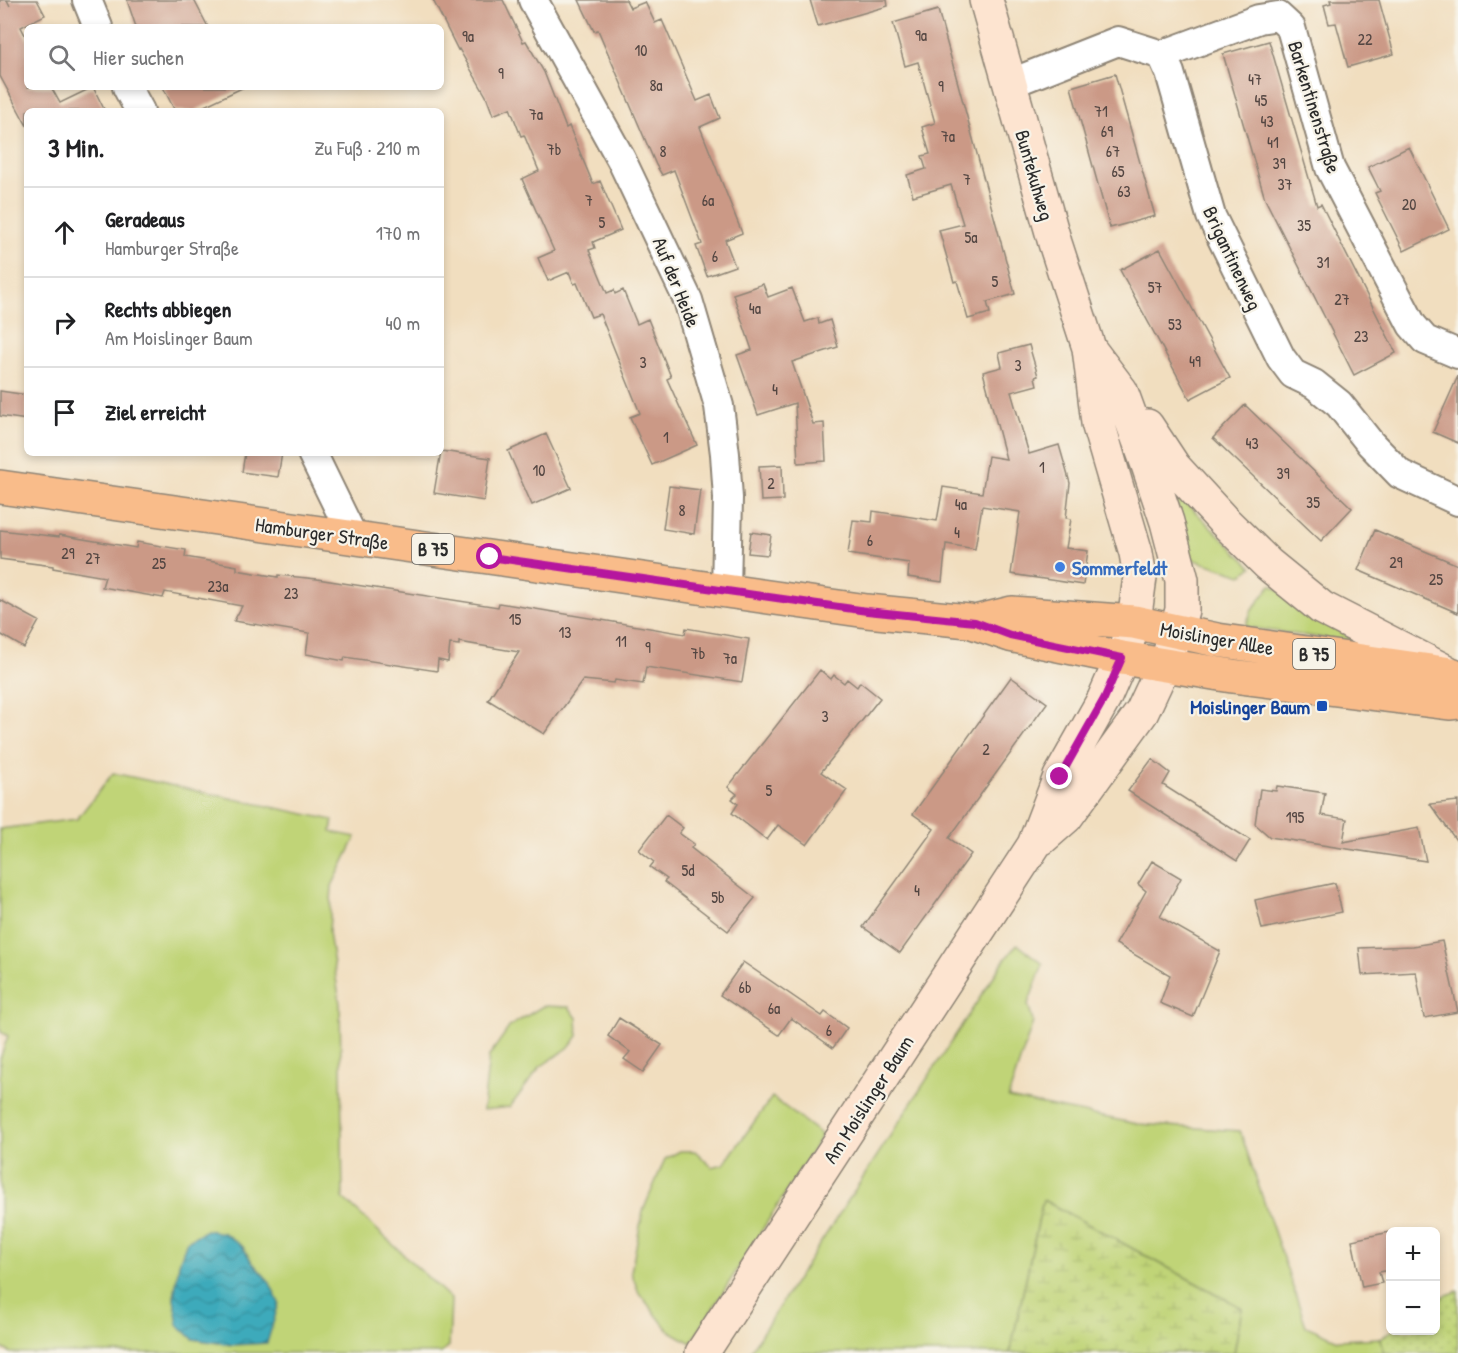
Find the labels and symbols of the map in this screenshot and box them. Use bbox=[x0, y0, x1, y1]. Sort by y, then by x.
house number: 9a bbox=[915, 24, 927, 46]
house number: 9a bbox=[462, 25, 474, 47]
house number: 22 bbox=[1358, 28, 1373, 50]
street label: Barkentinenstraße bbox=[1282, 38, 1348, 177]
house number: 10 bbox=[635, 39, 647, 61]
house number: 9 bbox=[498, 62, 504, 84]
house number: 47 bbox=[1248, 68, 1262, 90]
house number: 8a bbox=[649, 74, 663, 96]
house number: 9 bbox=[938, 75, 944, 97]
house number: 45 bbox=[1255, 89, 1268, 111]
house number: 71 bbox=[1094, 100, 1108, 122]
house number: 7a bbox=[529, 103, 543, 125]
house number: 43 bbox=[1260, 110, 1274, 132]
house number: 69 bbox=[1101, 120, 1113, 142]
house number: 7a bbox=[941, 125, 955, 147]
street label: Buntekuhweg bbox=[1009, 127, 1061, 223]
house number: 41 bbox=[1267, 131, 1279, 153]
house number: 7b bbox=[547, 138, 561, 160]
house number: 8 bbox=[660, 140, 667, 162]
house number: 67 bbox=[1106, 140, 1120, 162]
house number: 39 bbox=[1272, 152, 1286, 174]
house number: 65 bbox=[1111, 160, 1125, 182]
house number: 7 bbox=[963, 168, 971, 190]
house number: 37 bbox=[1277, 173, 1293, 195]
house number: 63 bbox=[1117, 180, 1131, 202]
house number: 7 bbox=[585, 189, 593, 211]
house number: 6a bbox=[702, 189, 714, 211]
house number: 20 bbox=[1402, 193, 1416, 215]
street label: Brigantinenweg bbox=[1197, 202, 1269, 314]
house number: 5 bbox=[599, 211, 606, 233]
house number: 35 bbox=[1297, 214, 1311, 236]
house number: 5a bbox=[964, 226, 978, 248]
street label: Auf der Heide bbox=[647, 233, 707, 331]
house number: 6 bbox=[712, 245, 718, 267]
house number: 31 bbox=[1317, 251, 1330, 273]
house number: 5 bbox=[992, 270, 999, 292]
house number: 57 bbox=[1148, 276, 1162, 298]
house number: 27 bbox=[1334, 288, 1350, 310]
house number: 4a bbox=[749, 297, 761, 319]
house number: 53 bbox=[1168, 313, 1182, 335]
house number: 23 bbox=[1354, 325, 1368, 347]
house number: 49 bbox=[1189, 350, 1201, 372]
house number: 3 bbox=[639, 351, 647, 373]
house number: 3 bbox=[1014, 354, 1022, 376]
house number: 4 bbox=[772, 378, 778, 400]
house number: 1 bbox=[663, 426, 669, 448]
house number: 43 bbox=[1245, 432, 1259, 454]
house number: 1 bbox=[1039, 456, 1045, 478]
house number: 10 bbox=[533, 459, 545, 481]
house number: 39 bbox=[1276, 462, 1290, 484]
house number: 2 bbox=[767, 472, 775, 494]
house number: 35 bbox=[1306, 491, 1320, 513]
house number: 4a bbox=[955, 493, 967, 515]
house number: 8 bbox=[679, 499, 686, 521]
street label: Hamburger Straße bbox=[254, 510, 390, 556]
house number: 4 bbox=[954, 521, 960, 543]
house number: 6 bbox=[867, 529, 873, 551]
road number: B 75 bbox=[412, 534, 454, 564]
house number: 29 bbox=[61, 542, 75, 564]
route start bbox=[476, 543, 502, 569]
house number: 27 bbox=[85, 547, 101, 569]
house number: 29 bbox=[1389, 551, 1403, 573]
house number: 25 bbox=[152, 552, 166, 574]
place label: Sommerfeldt bbox=[1072, 554, 1168, 581]
marker: Sommerfeldt bbox=[1053, 560, 1067, 574]
house number: 25 bbox=[1429, 568, 1443, 590]
house number: 23a bbox=[208, 575, 228, 597]
house number: 23 bbox=[284, 582, 298, 604]
house number: 15 bbox=[509, 608, 522, 630]
street label: Moislinger Allee bbox=[1158, 615, 1276, 661]
house number: 13 bbox=[559, 621, 571, 643]
house number: 11 bbox=[615, 630, 627, 652]
house number: 9 bbox=[645, 636, 651, 658]
road number: B 75 bbox=[1293, 639, 1335, 669]
house number: 7b bbox=[691, 642, 705, 664]
house number: 7a bbox=[723, 647, 737, 669]
place label: Moislinger Baum bbox=[1190, 693, 1310, 721]
marker: Moislinger Baum bbox=[1315, 699, 1329, 713]
house number: 3 bbox=[821, 705, 829, 727]
house number: 2 bbox=[982, 738, 990, 760]
route end bbox=[1046, 763, 1072, 789]
house number: 5 bbox=[766, 779, 773, 801]
house number: 195 bbox=[1286, 806, 1304, 828]
house number: 5d bbox=[681, 859, 695, 881]
house number: 4 bbox=[914, 879, 920, 901]
house number: 5b bbox=[711, 886, 725, 908]
house number: 6b bbox=[739, 976, 751, 998]
house number: 6a bbox=[768, 997, 780, 1019]
house number: 6 bbox=[826, 1019, 832, 1041]
street label: Am Moislinger Baum bbox=[816, 1030, 920, 1168]

